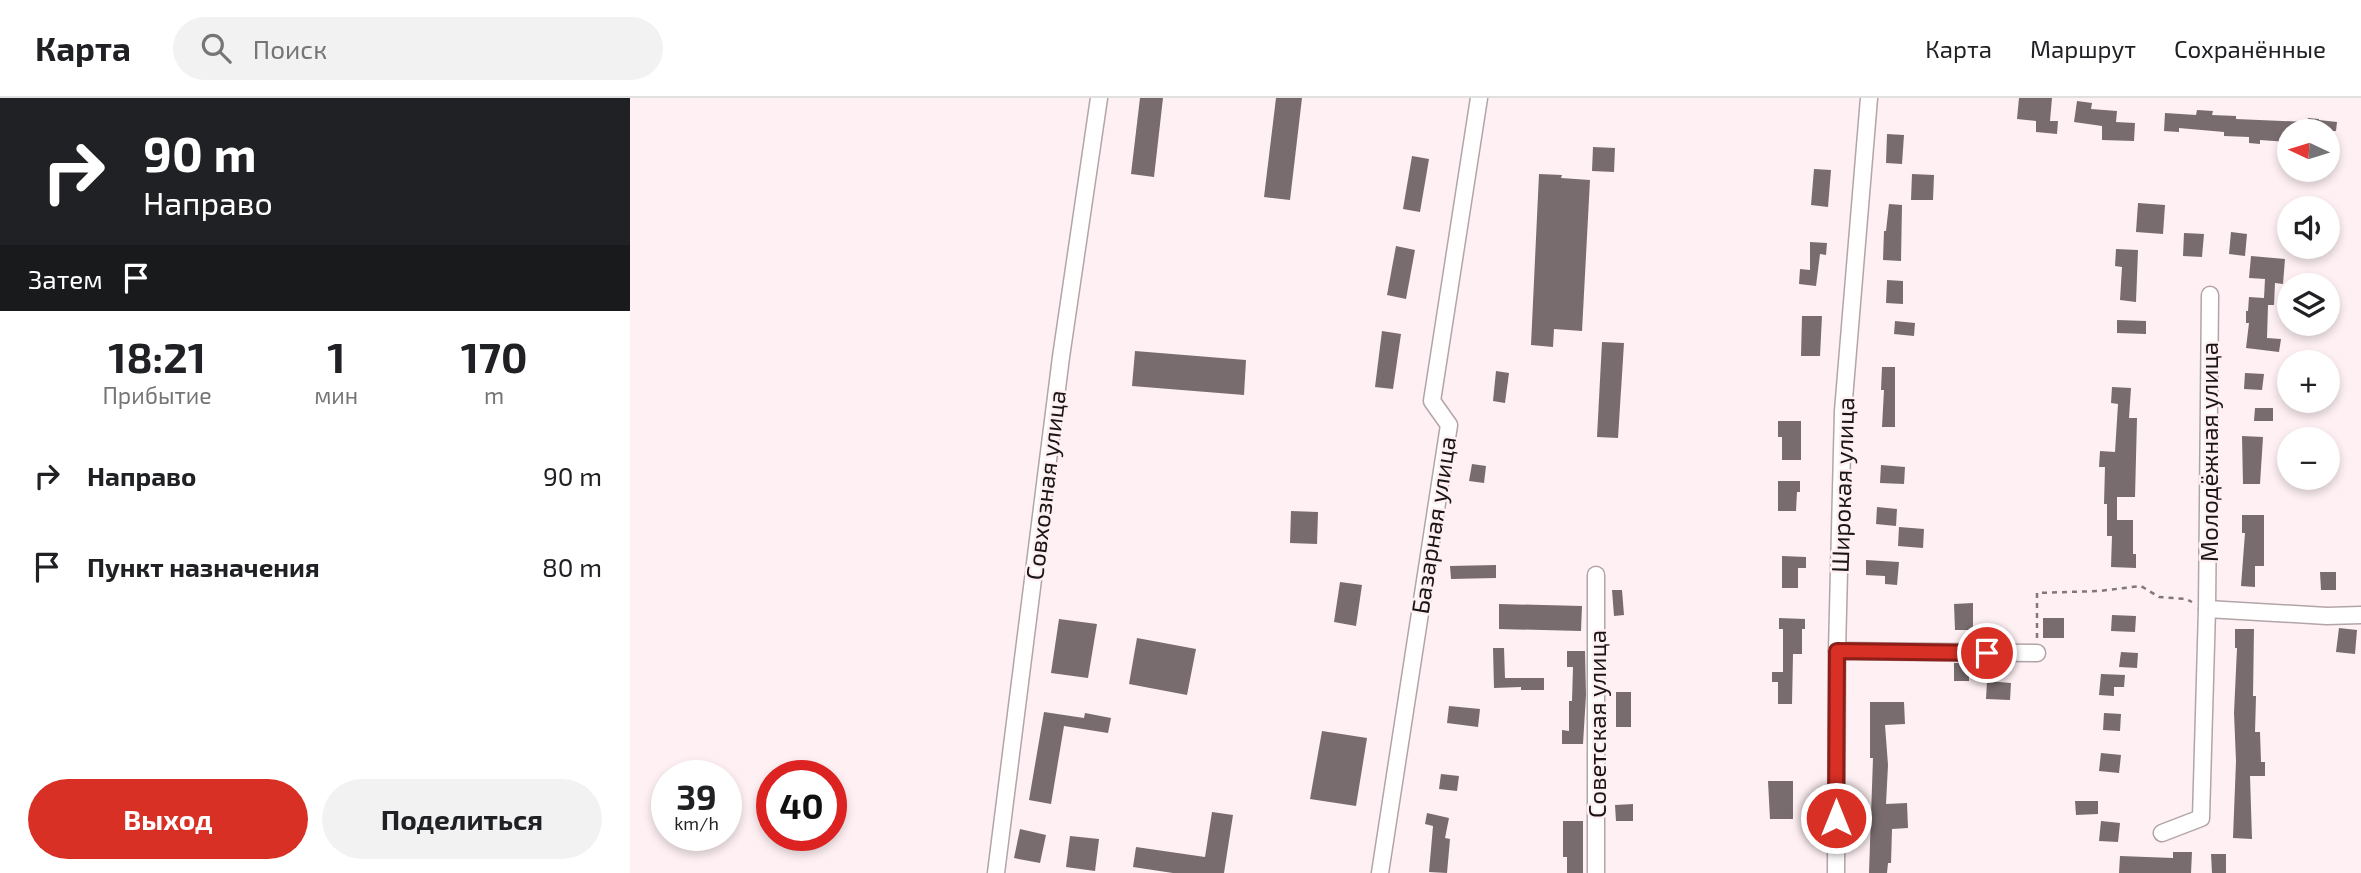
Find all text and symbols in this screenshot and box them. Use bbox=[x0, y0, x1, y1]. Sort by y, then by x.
search box bbox=[173, 17, 663, 80]
text: Карта bbox=[35, 28, 131, 68]
icon: search bbox=[197, 29, 235, 67]
text: Поиск bbox=[253, 33, 327, 64]
text: Карта bbox=[1925, 34, 1992, 63]
text: Маршрут bbox=[2030, 34, 2136, 63]
text: Сохранённые bbox=[2174, 34, 2326, 63]
north arrow bbox=[2277, 119, 2340, 182]
map controls bbox=[2277, 119, 2340, 490]
text: 90 m bbox=[143, 123, 257, 182]
icon: right bbox=[28, 126, 119, 217]
text: Направо bbox=[143, 183, 273, 221]
button: sound bbox=[2277, 196, 2340, 259]
icon: arrive bbox=[117, 259, 155, 297]
text: Затем bbox=[28, 263, 103, 294]
button: layers bbox=[2277, 273, 2340, 336]
text: 18:21 bbox=[108, 331, 206, 381]
text: 1 bbox=[327, 331, 345, 381]
text: 170 bbox=[461, 331, 528, 381]
street label: Молодёжная улица bbox=[2194, 342, 2224, 562]
button: + bbox=[2277, 350, 2340, 413]
text: Прибытие bbox=[102, 381, 212, 409]
text: мин bbox=[314, 381, 358, 409]
text: m bbox=[484, 381, 504, 409]
street label: Совхозная улица bbox=[1019, 388, 1072, 582]
street label: Широкая улица bbox=[1824, 397, 1861, 573]
button: − bbox=[2277, 427, 2340, 490]
street label: Базарная улица bbox=[1405, 434, 1462, 616]
icon: right bbox=[28, 457, 66, 495]
text: Направо bbox=[87, 460, 196, 491]
text: 90 m bbox=[543, 460, 602, 491]
icon: arrive bbox=[28, 548, 66, 586]
text: Пункт назначения bbox=[87, 551, 320, 582]
text: 80 m bbox=[542, 551, 602, 582]
pin bbox=[1957, 623, 2017, 683]
street label: Советская улица bbox=[1582, 630, 1612, 818]
icon: arrive bbox=[1968, 634, 2006, 672]
speed limit sign: 40 bbox=[756, 760, 847, 851]
text: 39 bbox=[676, 775, 717, 817]
button: Выход bbox=[28, 779, 308, 859]
button: Поделиться bbox=[322, 779, 602, 859]
position arrow bbox=[1799, 781, 1873, 855]
text: km/h bbox=[674, 812, 719, 834]

